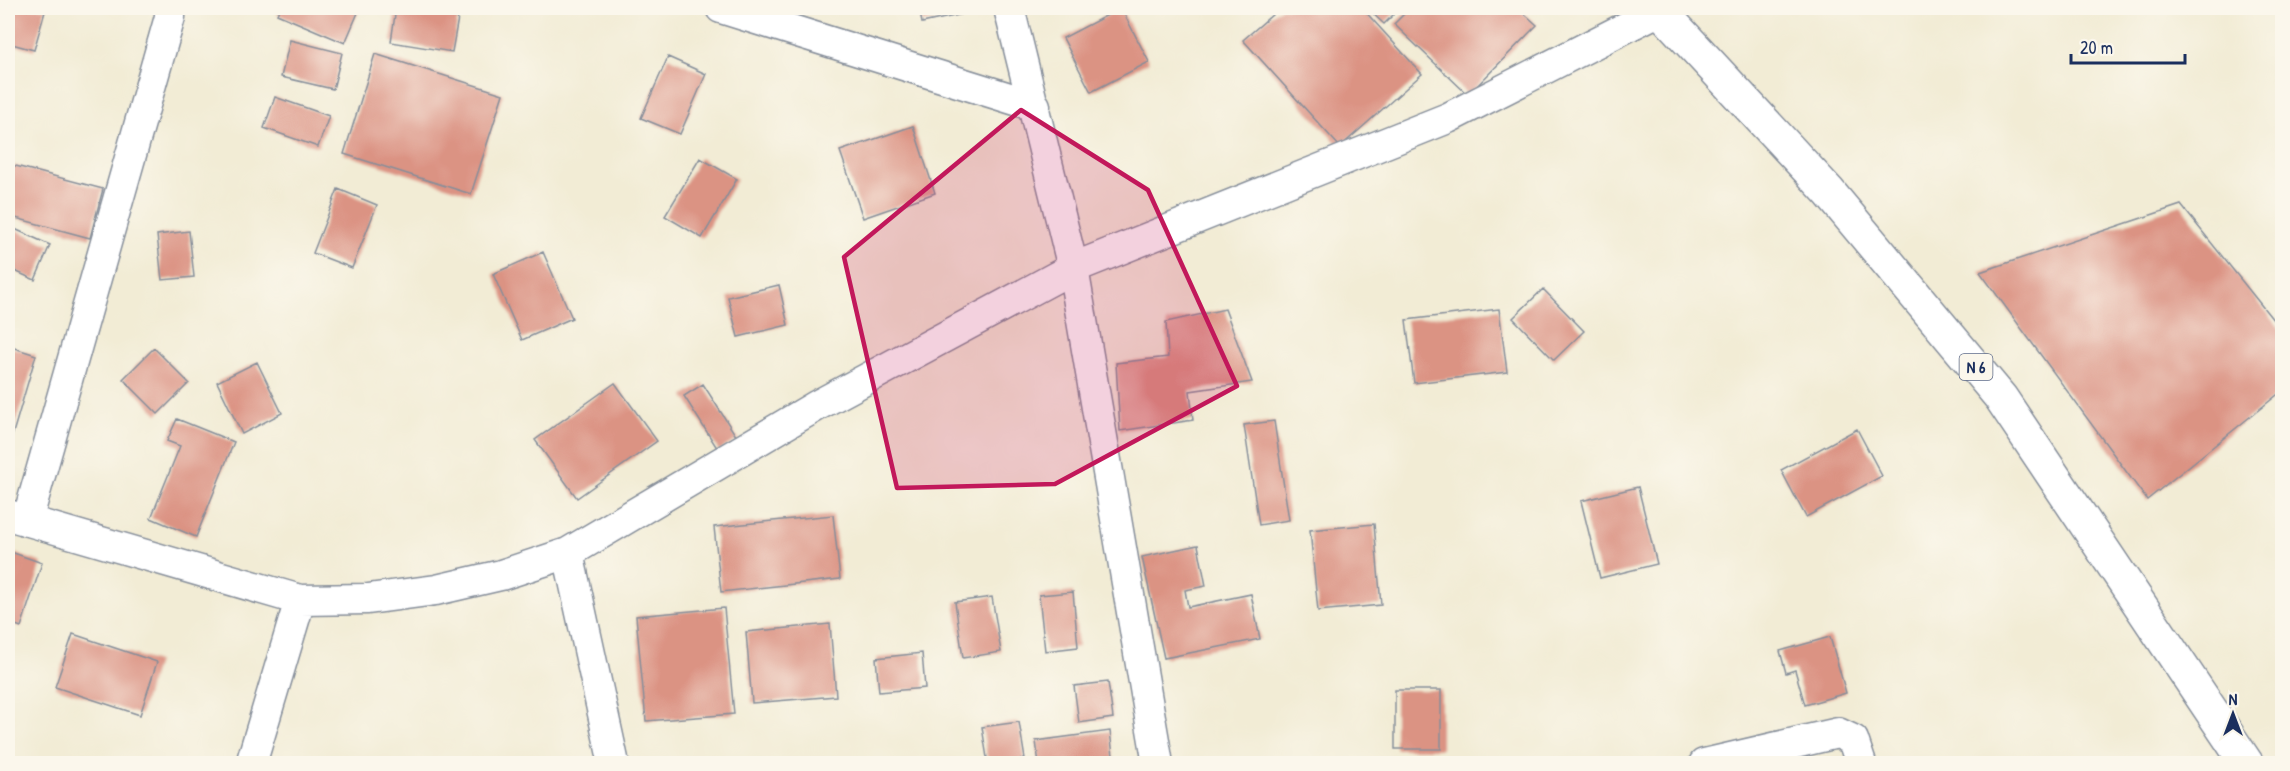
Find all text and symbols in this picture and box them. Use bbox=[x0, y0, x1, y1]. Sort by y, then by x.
scale bar bbox=[2071, 27, 2185, 65]
text: 20 m bbox=[2080, 35, 2113, 60]
road number: N 6 bbox=[1960, 354, 1992, 380]
north arrow bbox=[2203, 684, 2263, 744]
text: N bbox=[2229, 688, 2238, 710]

